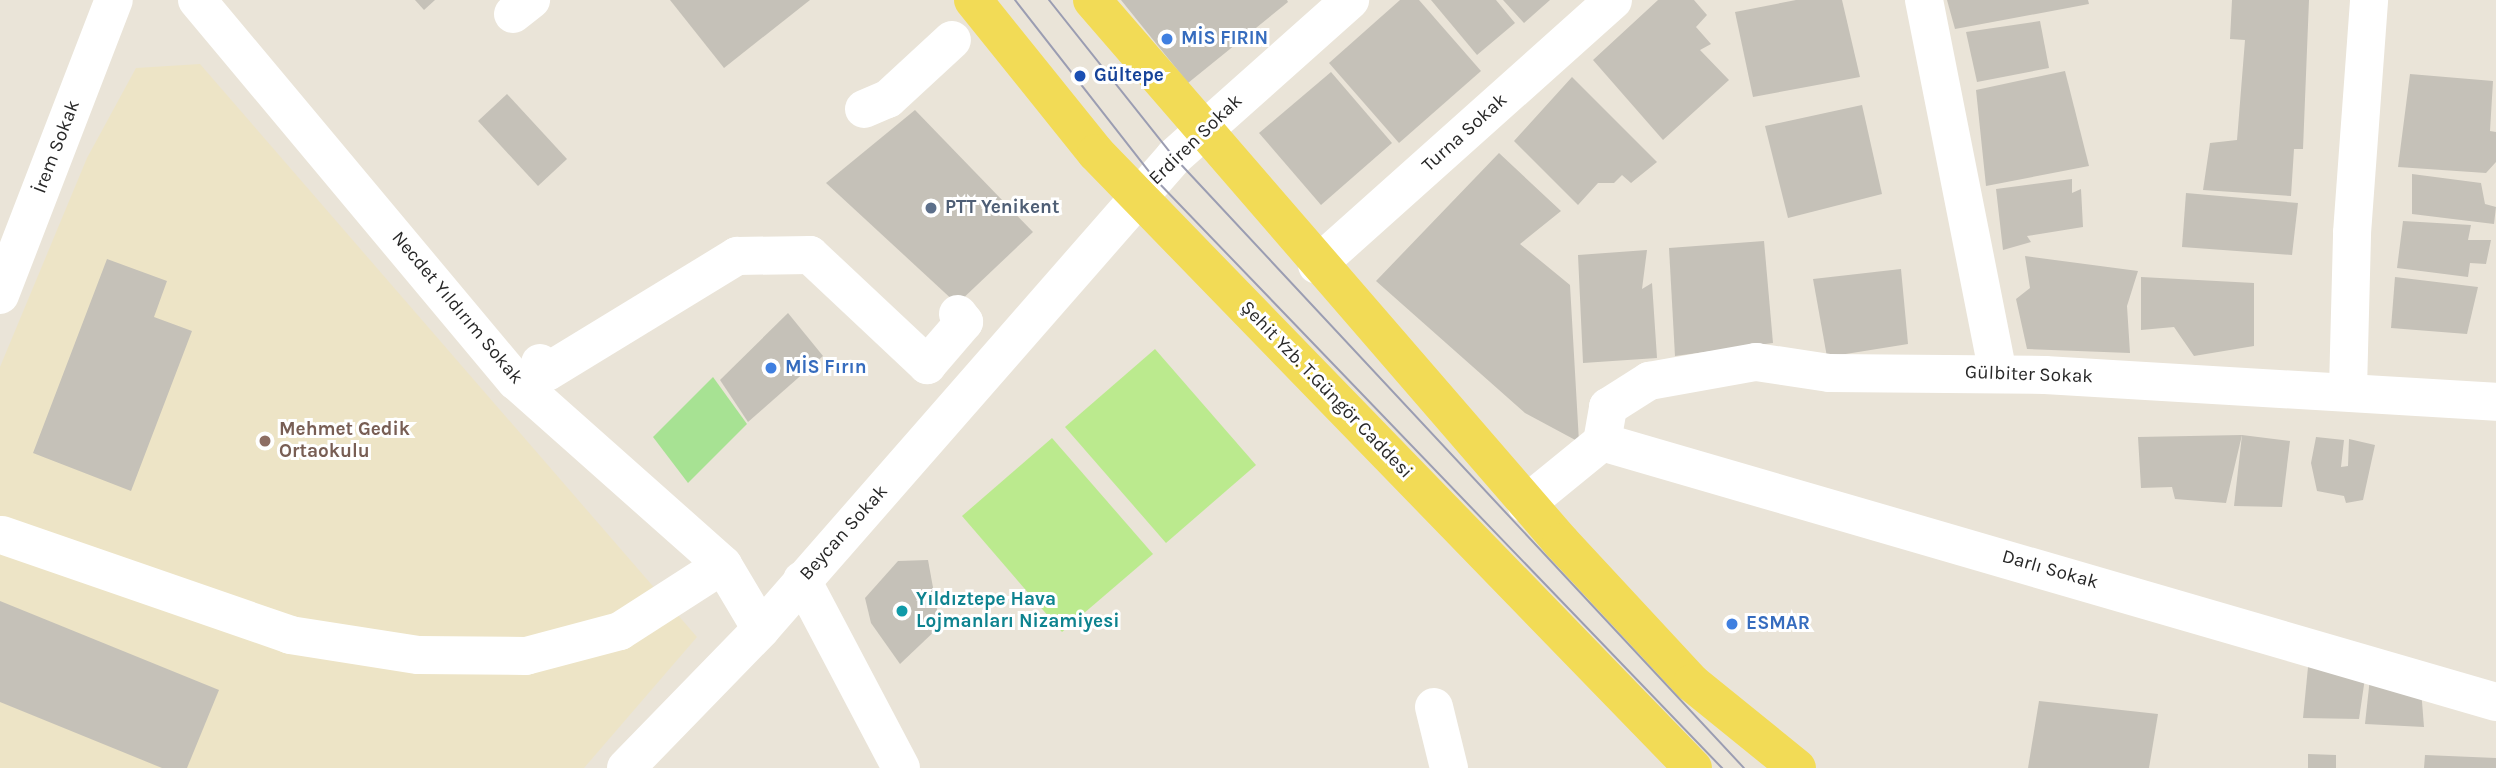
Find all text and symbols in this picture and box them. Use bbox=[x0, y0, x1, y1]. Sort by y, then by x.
place label: MİS FIRIN bbox=[1181, 28, 1268, 50]
marker: MİS FIRIN bbox=[1159, 31, 1175, 47]
place label: Gültepe bbox=[1094, 65, 1164, 87]
marker: Gültepe bbox=[1072, 68, 1088, 84]
street label: Turna Sokak bbox=[1418, 89, 1512, 177]
street label: Erdiren Sokak bbox=[1145, 90, 1247, 190]
street label: İrem Sokak bbox=[29, 97, 85, 197]
place label: PTT Yenikent bbox=[945, 197, 1059, 219]
marker: PTT Yenikent bbox=[923, 200, 939, 216]
street label: Necdet Yıldırım Sokak bbox=[387, 227, 527, 389]
street label: Şehit Yzb. T.Güngör Caddesi bbox=[1235, 296, 1417, 484]
place label: MİS Fırın bbox=[785, 357, 866, 379]
marker: MİS Fırın bbox=[763, 360, 779, 376]
street label: Gülbiter Sokak bbox=[1965, 361, 2093, 389]
place label: Mehmet Gedik Ortaokulu bbox=[279, 419, 410, 463]
marker: Mehmet Gedik Ortaokulu bbox=[257, 433, 273, 449]
street label: Beycan Sokak bbox=[795, 481, 893, 585]
street label: Darlı Sokak bbox=[1999, 545, 2101, 595]
place label: Yıldıztepe Hava Lojmanları Nizamiyesi bbox=[916, 589, 1119, 633]
marker: Yıldıztepe Hava Lojmanları Nizamiyesi bbox=[894, 603, 910, 619]
place label: ESMAR bbox=[1746, 613, 1810, 635]
marker: ESMAR bbox=[1724, 616, 1740, 632]

